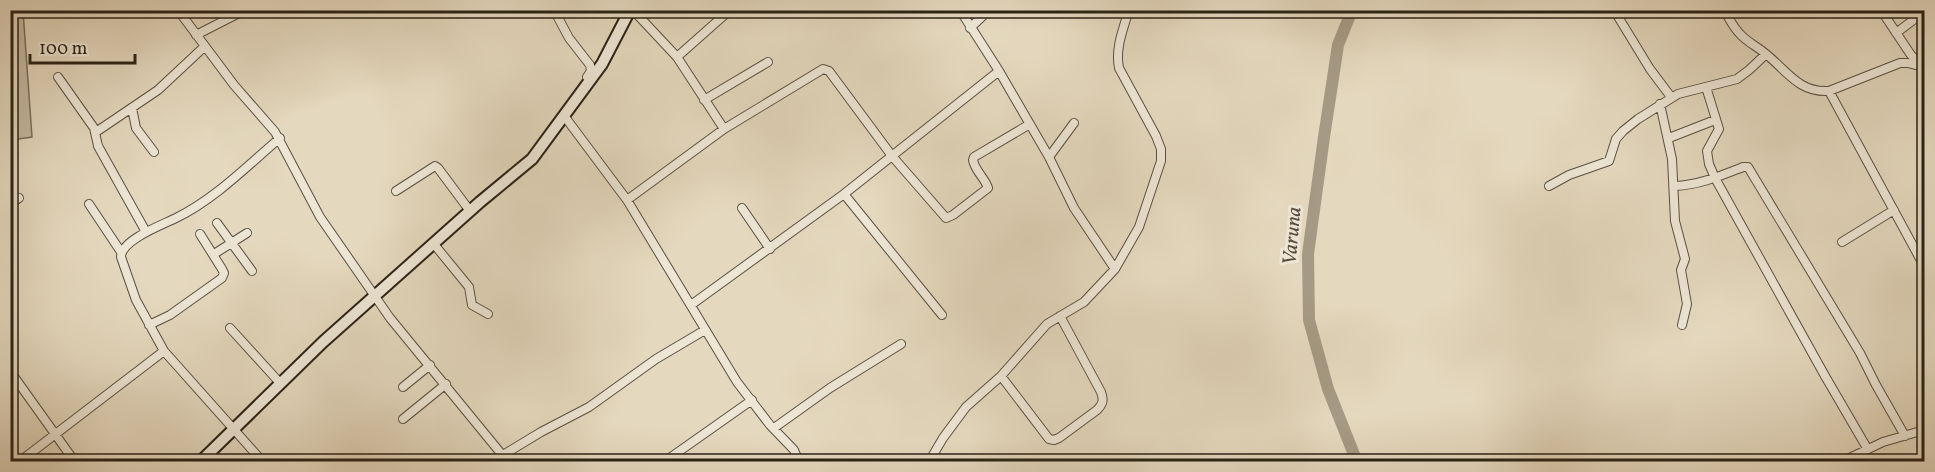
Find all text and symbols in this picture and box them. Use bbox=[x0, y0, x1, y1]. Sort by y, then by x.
scale bar bbox=[30, 27, 135, 65]
text: 100 m bbox=[39, 37, 88, 62]
water label: Varuna bbox=[1276, 206, 1310, 266]

